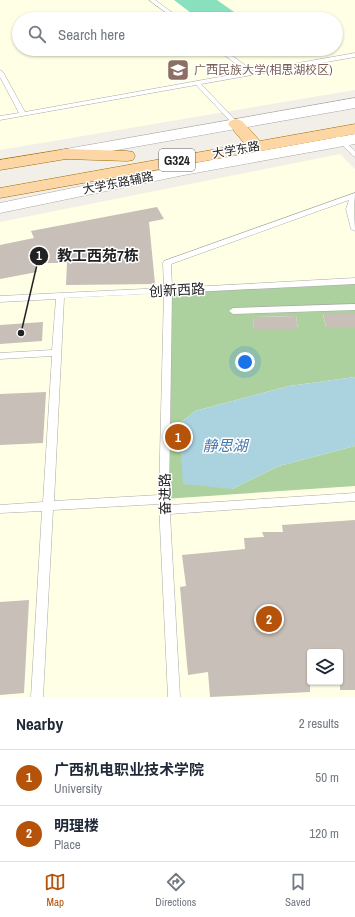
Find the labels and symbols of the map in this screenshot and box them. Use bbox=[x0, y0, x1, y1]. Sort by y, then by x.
school or university icon: 广西民族大学(相思湖校区) bbox=[165, 57, 191, 83]
place label: 广西民族大学(相思湖校区) bbox=[194, 62, 333, 78]
street label: 大学东路 bbox=[211, 138, 261, 162]
road number: G324 bbox=[159, 149, 195, 171]
street label: 大学东路辅路 bbox=[81, 168, 155, 198]
callout: 教工西苑7栋 bbox=[29, 242, 147, 269]
text: 教工西苑7栋 bbox=[57, 245, 139, 266]
text: 1 bbox=[36, 248, 42, 264]
street label: 创新西路 bbox=[149, 280, 205, 300]
your location bbox=[235, 352, 255, 372]
pin: 1 bbox=[165, 422, 191, 452]
water label: 静思湖 bbox=[202, 435, 249, 456]
street label: 奋进路 bbox=[156, 473, 174, 515]
pin: 2 bbox=[256, 604, 282, 634]

